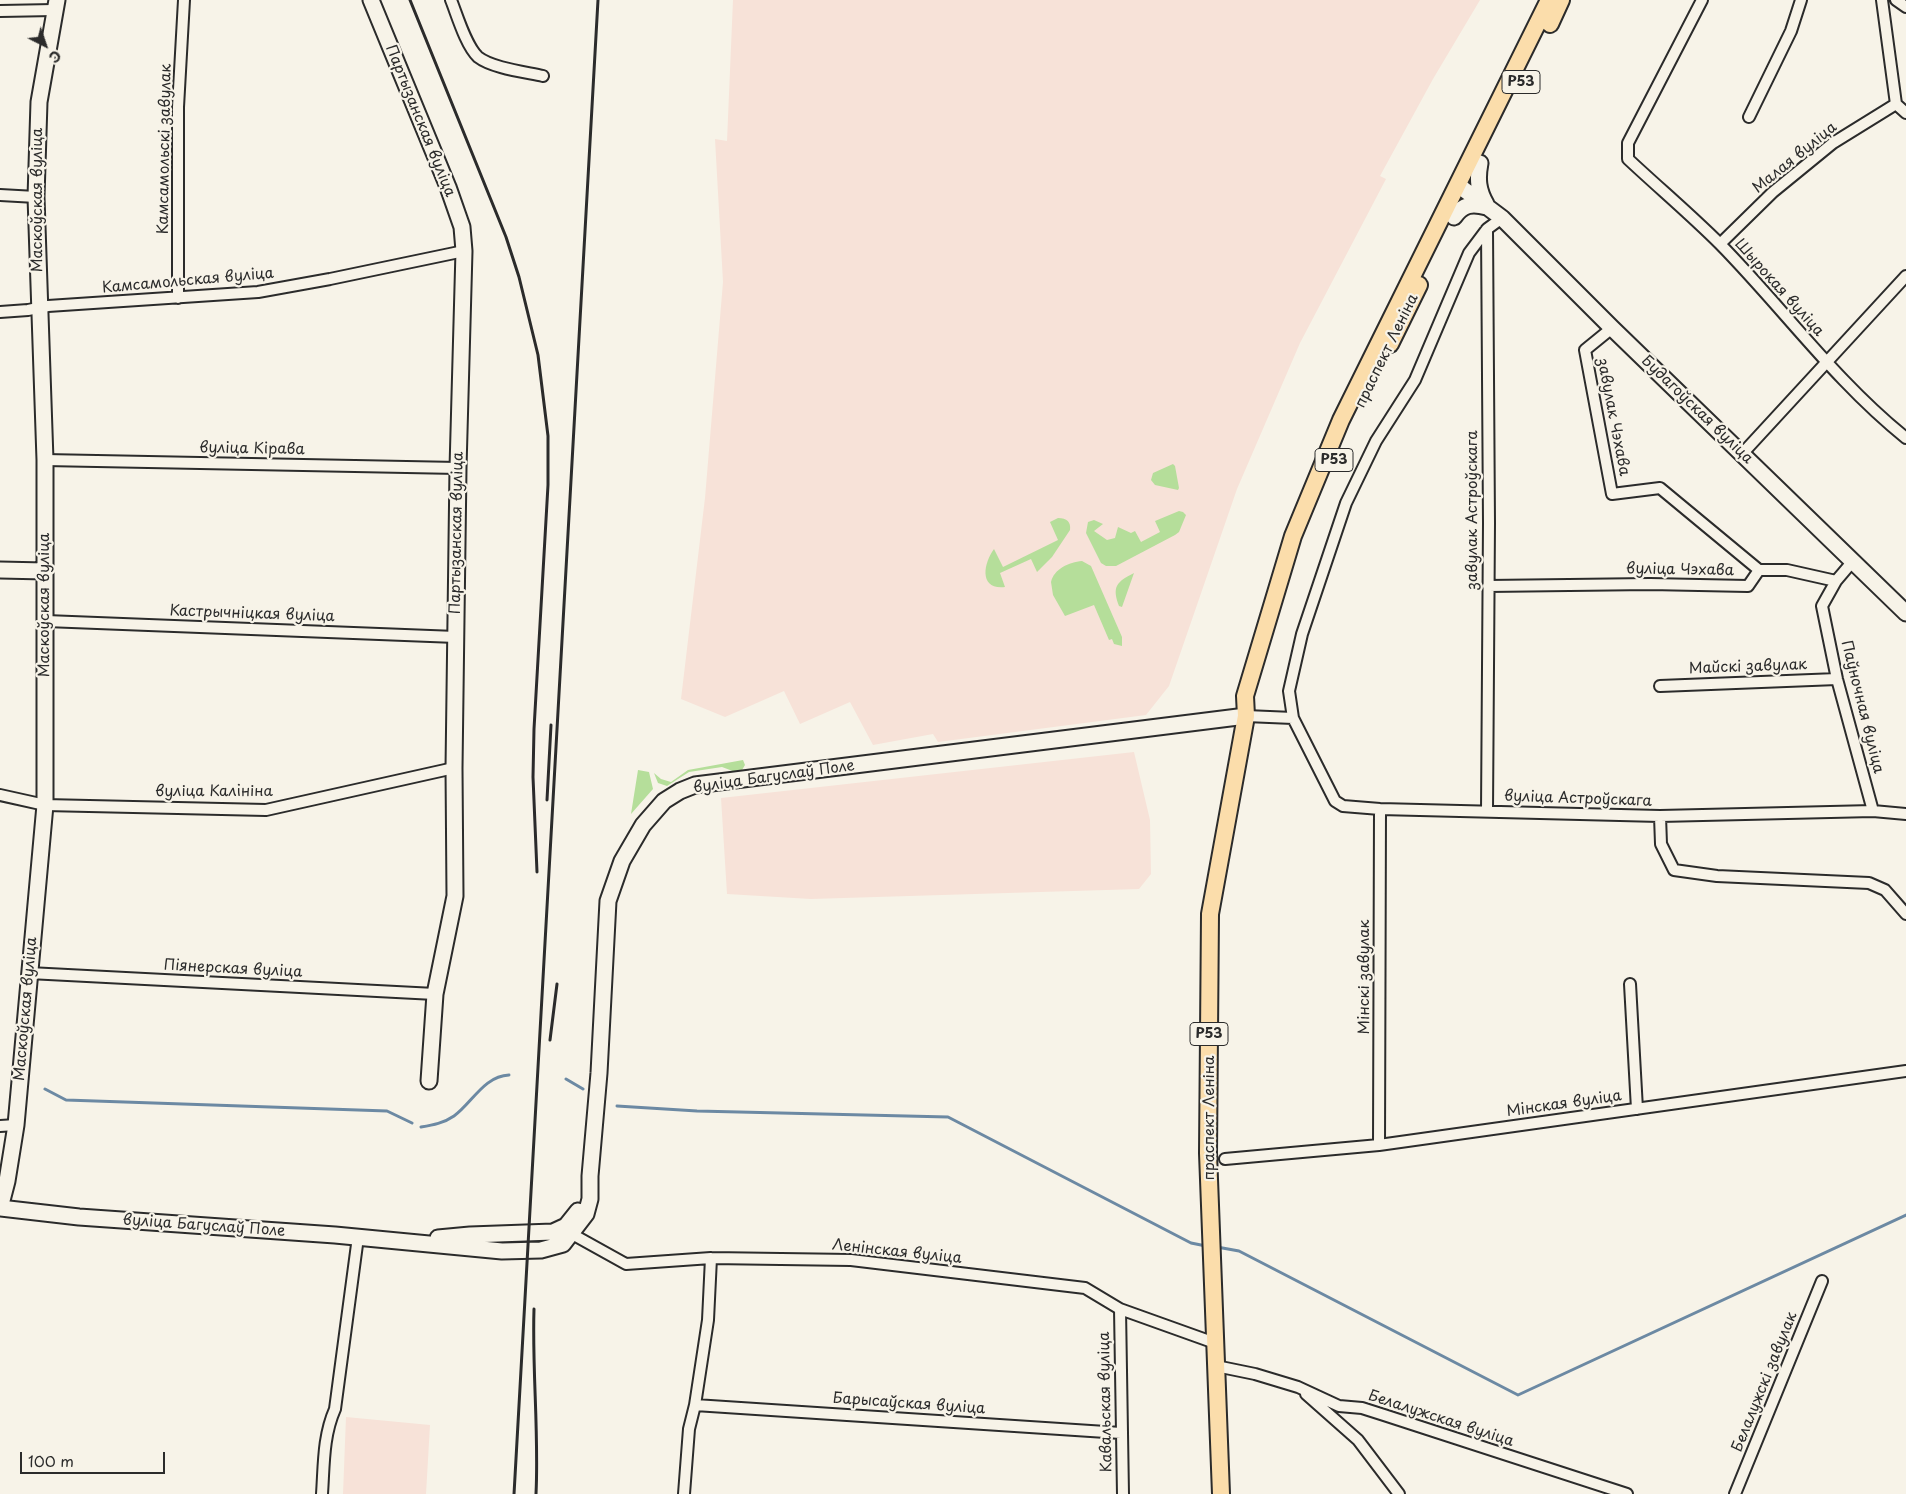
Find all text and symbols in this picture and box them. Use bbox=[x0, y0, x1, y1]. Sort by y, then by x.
north arrow bbox=[20, 20, 70, 70]
street label: Партызанская вуліца bbox=[381, 42, 459, 200]
text: С bbox=[44, 45, 66, 68]
street label: Камсамольскі завулак bbox=[155, 64, 175, 234]
road number: Р53 bbox=[1502, 70, 1540, 94]
street label: Малая вуліца bbox=[1749, 119, 1841, 197]
street label: Маскоўская вуліца bbox=[29, 128, 47, 272]
street label: Шырокая вуліца bbox=[1731, 236, 1827, 340]
street label: Камсамольская вуліца bbox=[101, 265, 275, 297]
street label: праспект Леніна bbox=[1352, 291, 1422, 411]
street label: Будагоўская вуліца bbox=[1637, 352, 1757, 468]
street label: завулак Чэхава bbox=[1593, 357, 1633, 477]
street label: завулак Астроўскага bbox=[1464, 430, 1482, 590]
street label: вуліца Кірава bbox=[199, 439, 305, 459]
road number: Р53 bbox=[1315, 448, 1353, 472]
street label: Партызанская вуліца bbox=[447, 452, 467, 614]
street label: Маскоўская вуліца bbox=[36, 533, 54, 677]
street label: вуліца Чэхава bbox=[1626, 560, 1734, 580]
street label: Кастрычніцкая вуліца bbox=[169, 602, 335, 626]
street label: Паўночная вуліца bbox=[1837, 639, 1887, 775]
street label: Майскі завулак bbox=[1689, 656, 1807, 678]
street label: вуліца Багуслаў Поле bbox=[692, 757, 856, 797]
street label: вуліца Калініна bbox=[155, 783, 273, 801]
street label: вуліца Астроўскага bbox=[1504, 787, 1652, 811]
street label: Мінскі завулак bbox=[1356, 920, 1374, 1034]
street label: Маскоўская вуліца bbox=[11, 936, 41, 1082]
street label: Піянерская вуліца bbox=[163, 956, 303, 982]
road number: Р53 bbox=[1190, 1022, 1228, 1046]
street label: праспект Леніна bbox=[1201, 1056, 1219, 1180]
street label: Мінская вуліца bbox=[1505, 1087, 1623, 1121]
street label: вуліца Багуслаў Поле bbox=[122, 1211, 286, 1241]
street label: Ленінская вуліца bbox=[831, 1236, 963, 1268]
street label: Белалужскі завулак bbox=[1729, 1309, 1801, 1455]
street label: Кавальская вуліца bbox=[1096, 1332, 1116, 1472]
street label: Белалужская вуліца bbox=[1366, 1387, 1516, 1451]
street label: Барысаўская вуліца bbox=[832, 1390, 986, 1418]
scale bar bbox=[22, 1442, 168, 1474]
text: 100 m bbox=[28, 1449, 74, 1472]

